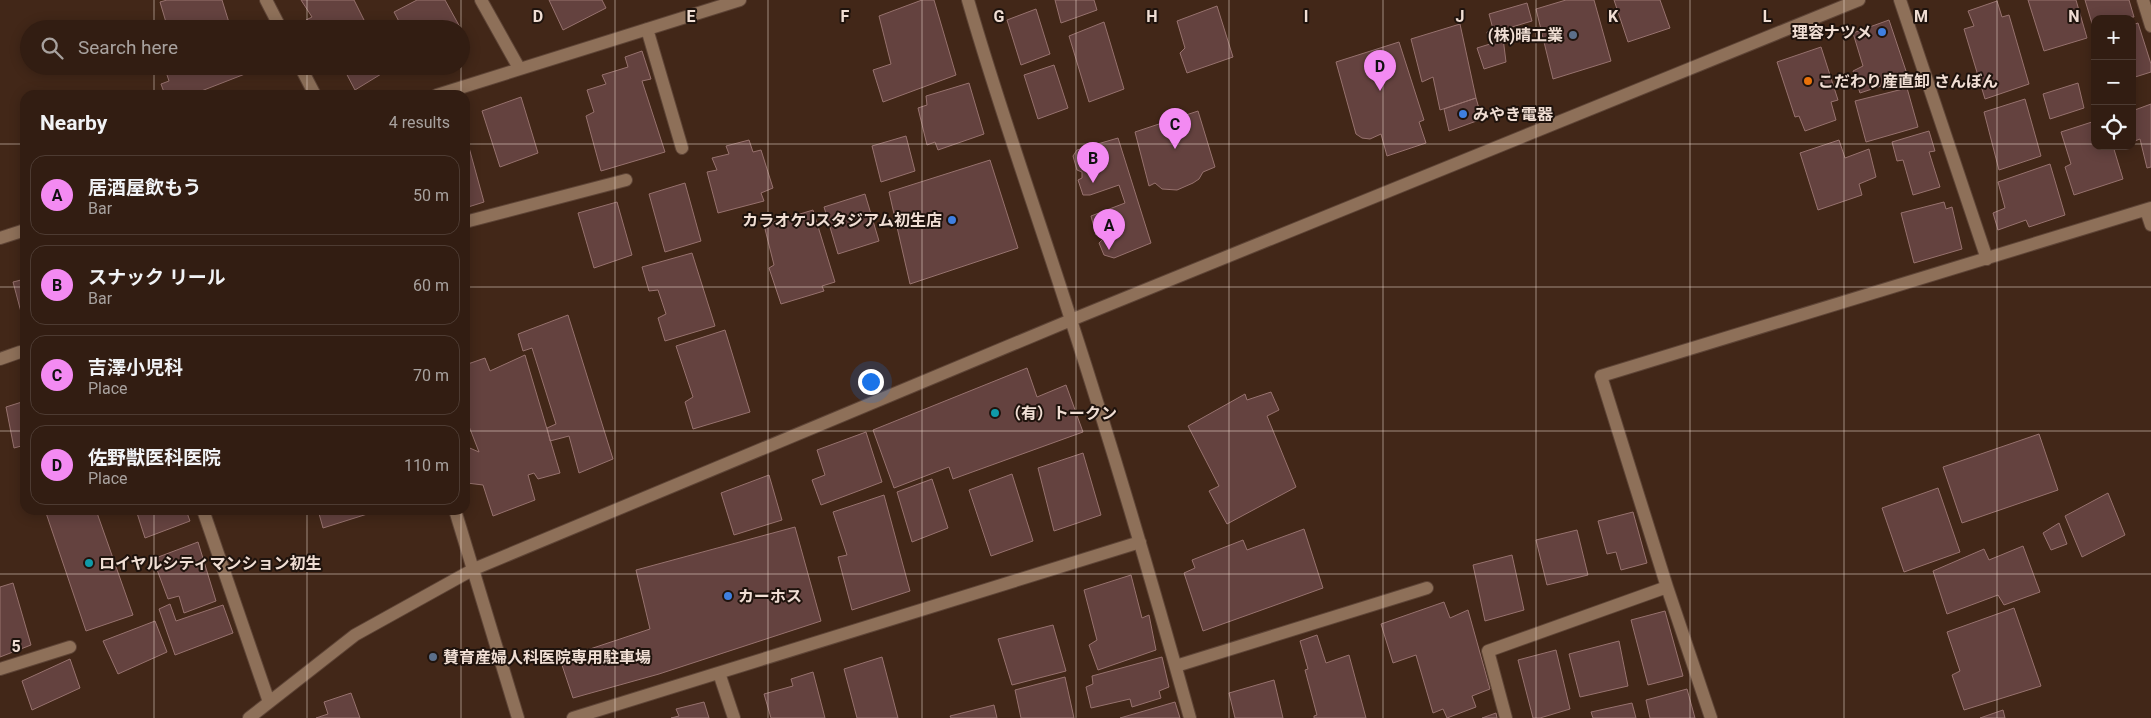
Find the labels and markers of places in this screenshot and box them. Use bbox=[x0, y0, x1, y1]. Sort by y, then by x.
place label: 理容ナツメ bbox=[1792, 23, 1872, 42]
place label: (株)晴工業 bbox=[1488, 26, 1563, 45]
marker: 理容ナツメ bbox=[1876, 26, 1888, 38]
marker: (株)晴工業 bbox=[1567, 29, 1579, 41]
pin: D bbox=[1364, 50, 1396, 91]
place label: こだわり産直卸 さんぼん bbox=[1818, 72, 1998, 91]
marker: こだわり産直卸 さんぼん bbox=[1802, 75, 1814, 87]
place label: みやき電器 bbox=[1473, 105, 1554, 124]
pin: C bbox=[1159, 108, 1191, 149]
marker: みやき電器 bbox=[1457, 108, 1469, 120]
pin: B bbox=[1077, 142, 1109, 183]
pin: A bbox=[1093, 209, 1125, 250]
place label: カラオケJスタジアム初生店 bbox=[742, 211, 942, 230]
marker: カラオケJスタジアム初生店 bbox=[946, 214, 958, 226]
place label: （有）トークン bbox=[1005, 404, 1117, 423]
marker: （有）トークン bbox=[989, 407, 1001, 419]
place label: ロイヤルシティマンション初生 bbox=[99, 554, 322, 573]
marker: ロイヤルシティマンション初生 bbox=[83, 557, 95, 569]
place label: カーホス bbox=[738, 587, 802, 606]
marker: カーホス bbox=[722, 590, 734, 602]
place label: 賛育産婦人科医院専用駐車場 bbox=[443, 648, 651, 667]
marker: 賛育産婦人科医院専用駐車場 bbox=[427, 651, 439, 663]

